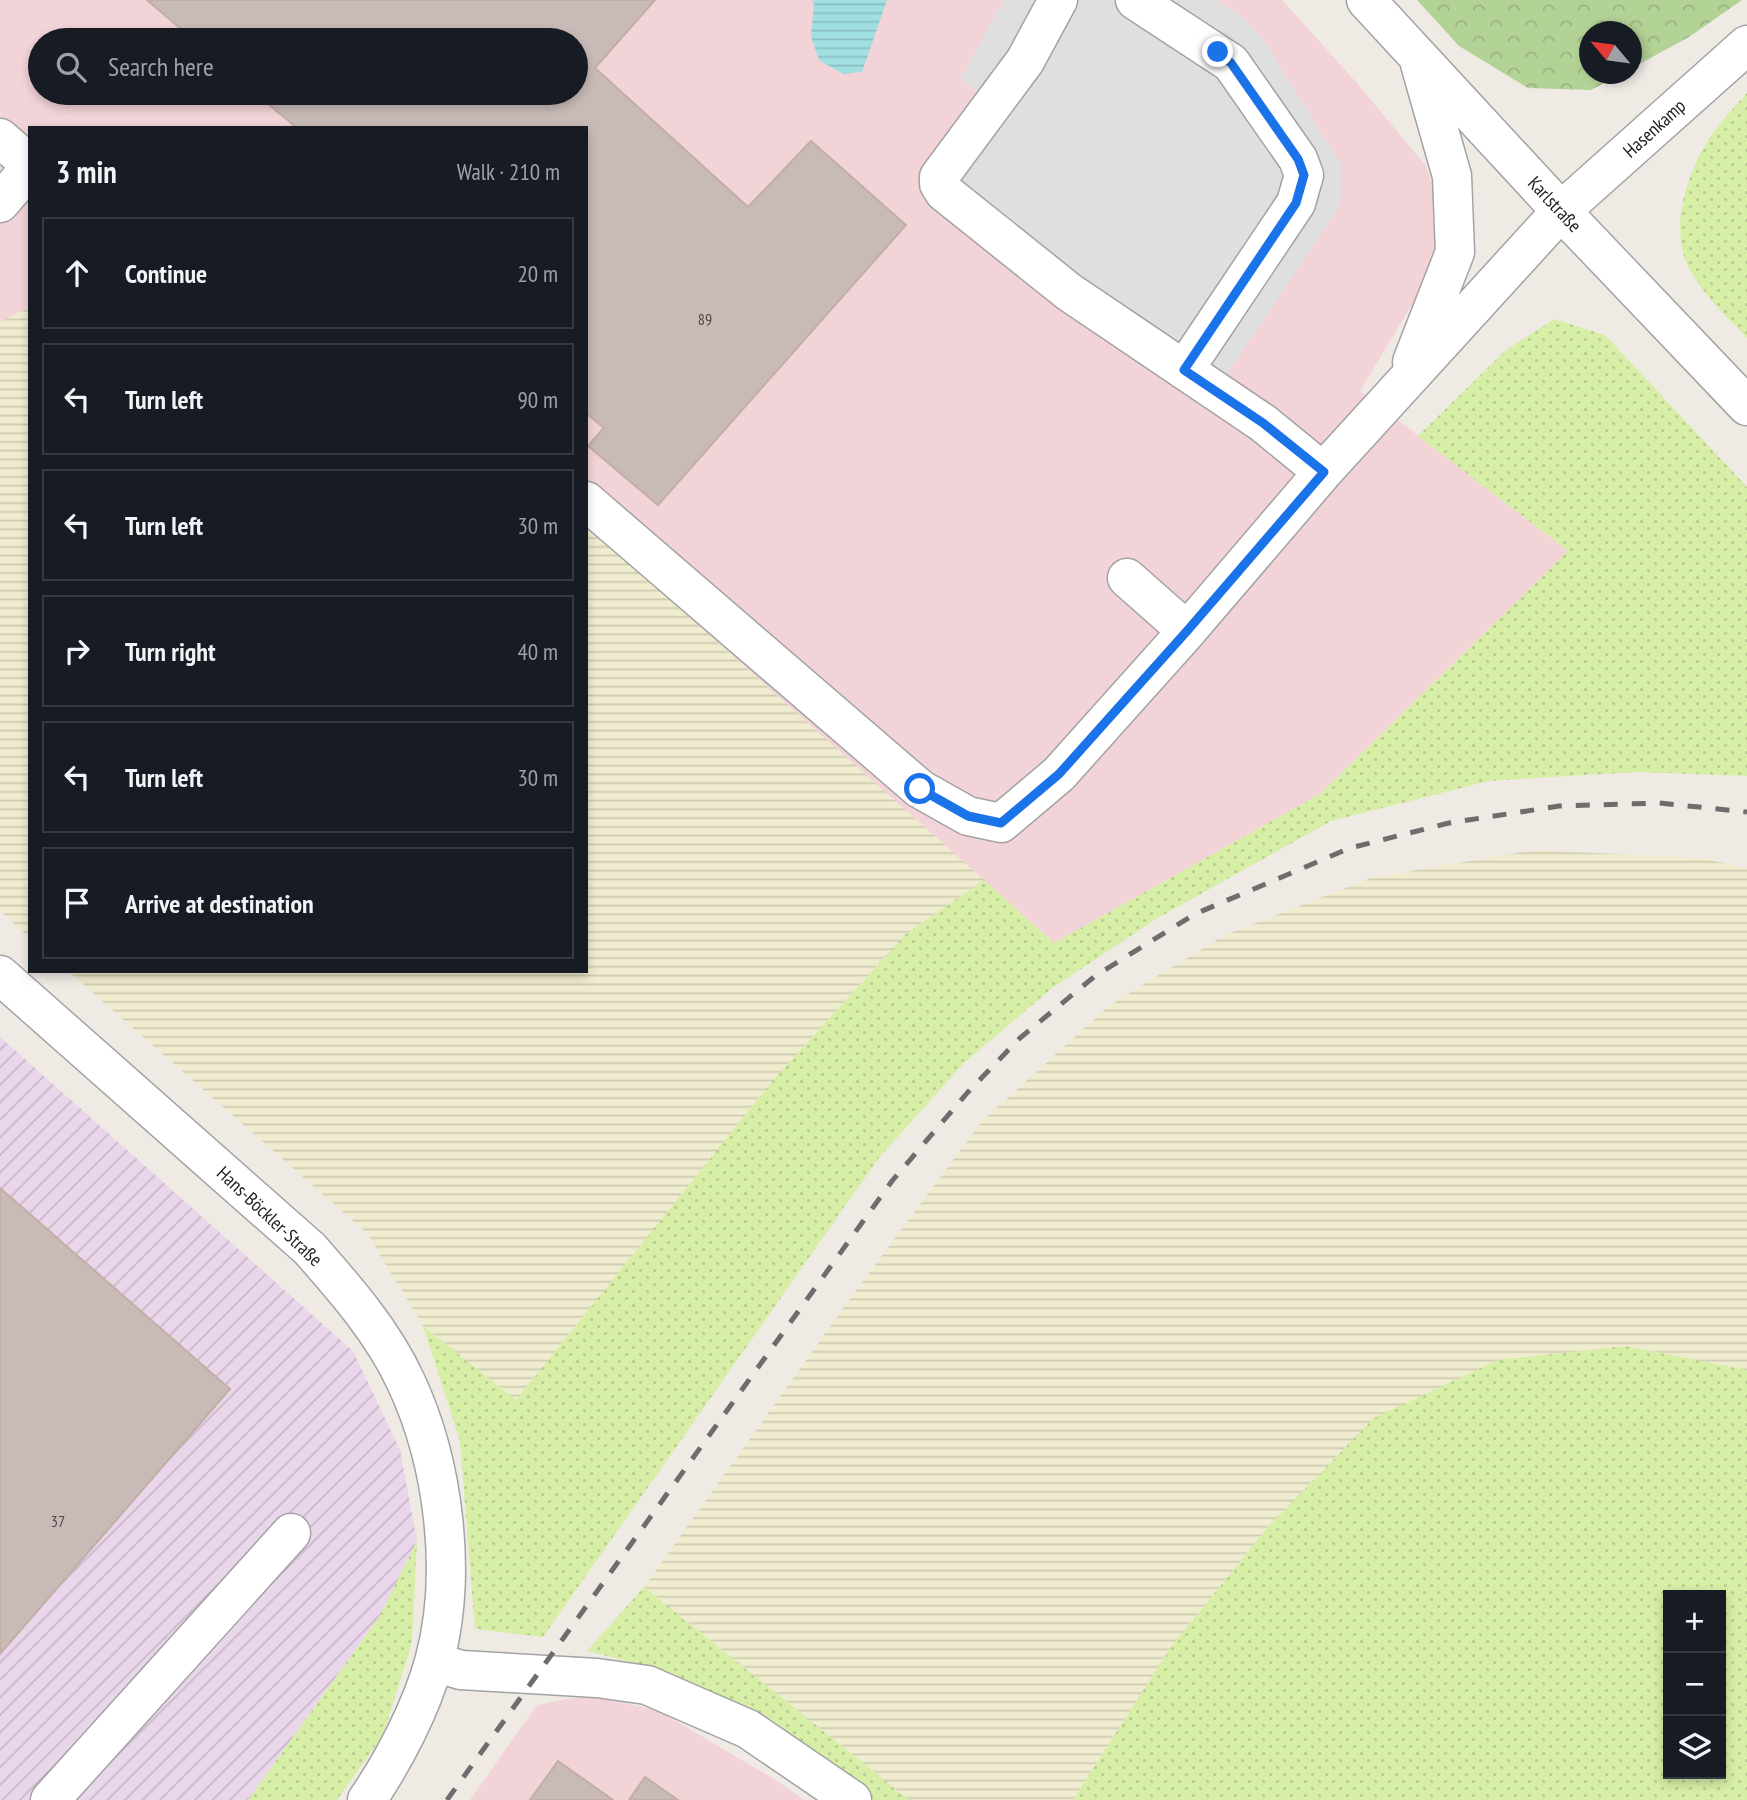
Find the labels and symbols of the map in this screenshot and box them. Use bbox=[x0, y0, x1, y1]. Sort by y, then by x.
north arrow bbox=[1579, 21, 1642, 84]
route end bbox=[1202, 36, 1233, 67]
street label: Hasenkamp bbox=[1618, 94, 1690, 162]
street label: Karlstraße bbox=[1523, 171, 1587, 237]
house number: 89 bbox=[698, 309, 712, 329]
route start bbox=[904, 773, 935, 804]
street label: Hans-Böckler-Straße bbox=[212, 1161, 328, 1271]
house number: 37 bbox=[51, 1511, 65, 1531]

